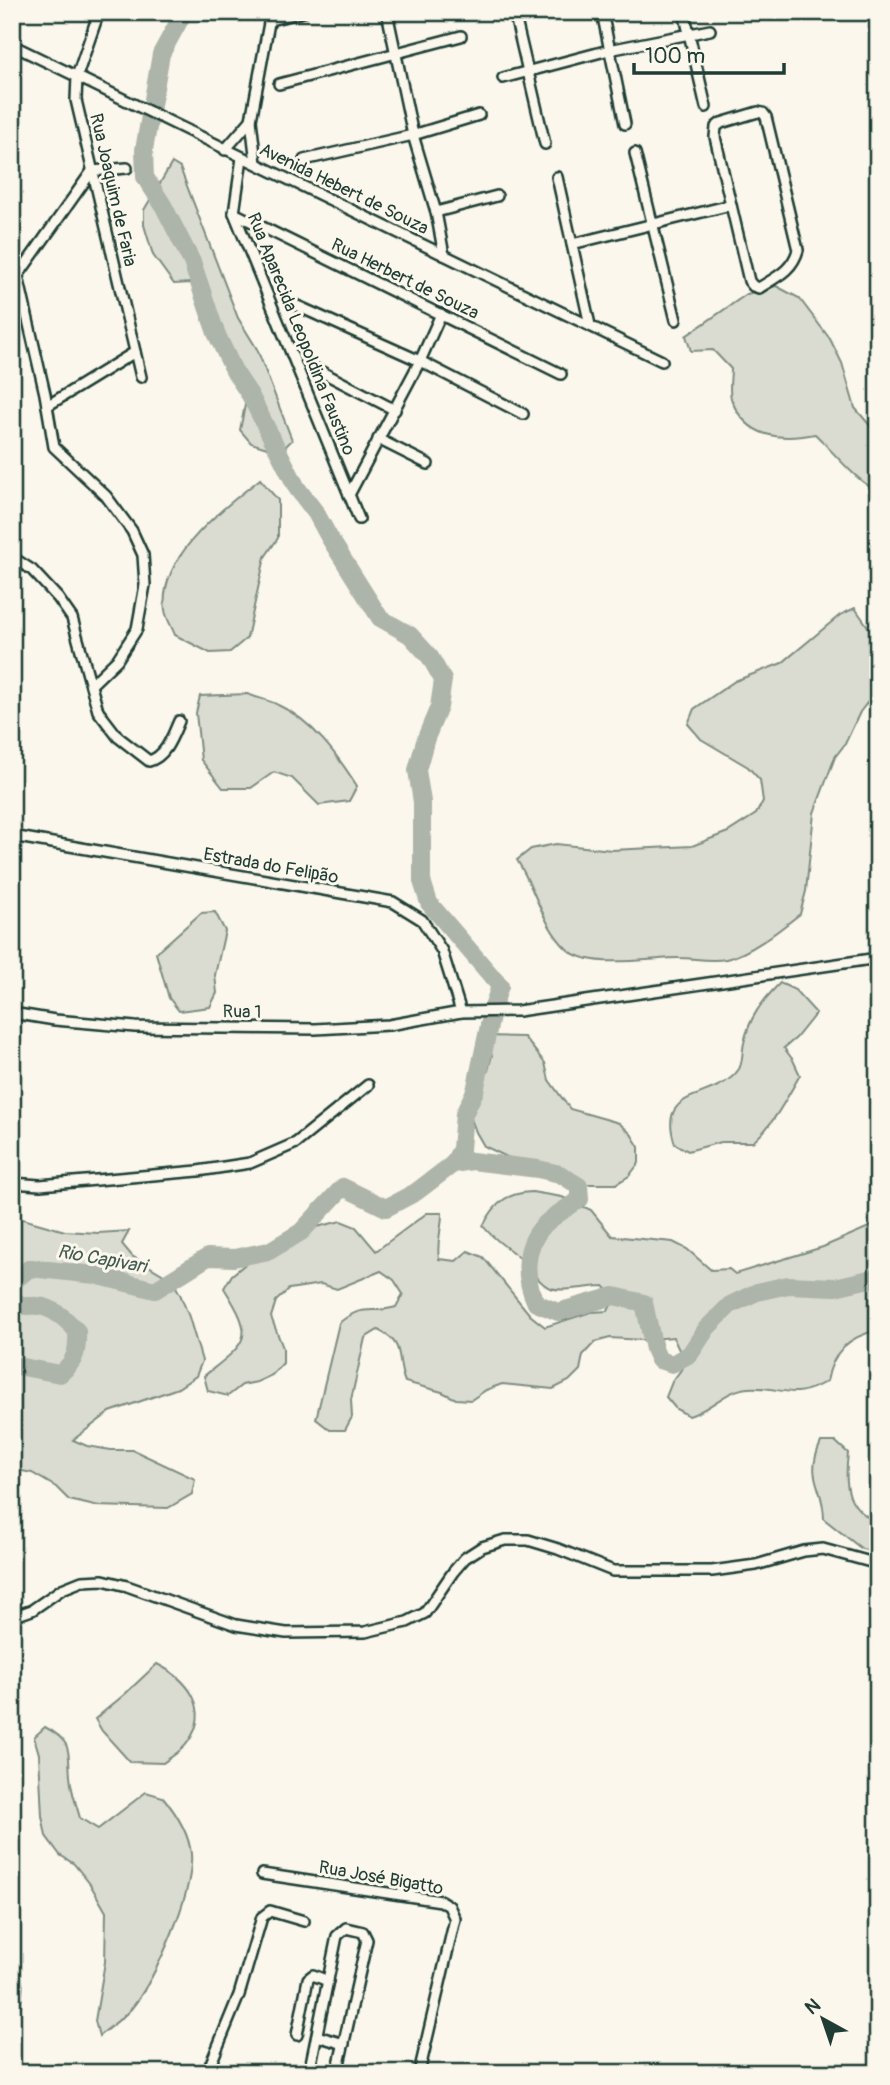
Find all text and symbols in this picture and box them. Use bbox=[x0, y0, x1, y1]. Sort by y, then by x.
scale bar bbox=[634, 32, 785, 76]
text: 100 m bbox=[645, 43, 705, 70]
street label: Rua Joaquim de Faria bbox=[84, 111, 142, 269]
street label: Avenida Hebert de Souza bbox=[256, 138, 432, 240]
street label: Rua Aparecida Leopoldina Faustino bbox=[242, 209, 360, 459]
street label: Rua Herbert de Souza bbox=[327, 233, 483, 325]
street label: Estrada do Felipão bbox=[202, 843, 341, 889]
street label: Rua 1 bbox=[222, 1000, 262, 1024]
water label: Rio Capivari bbox=[56, 1239, 151, 1279]
street label: Rua José Bigatto bbox=[317, 1856, 445, 1900]
north arrow bbox=[788, 1983, 858, 2054]
text: N bbox=[800, 1993, 825, 2020]

